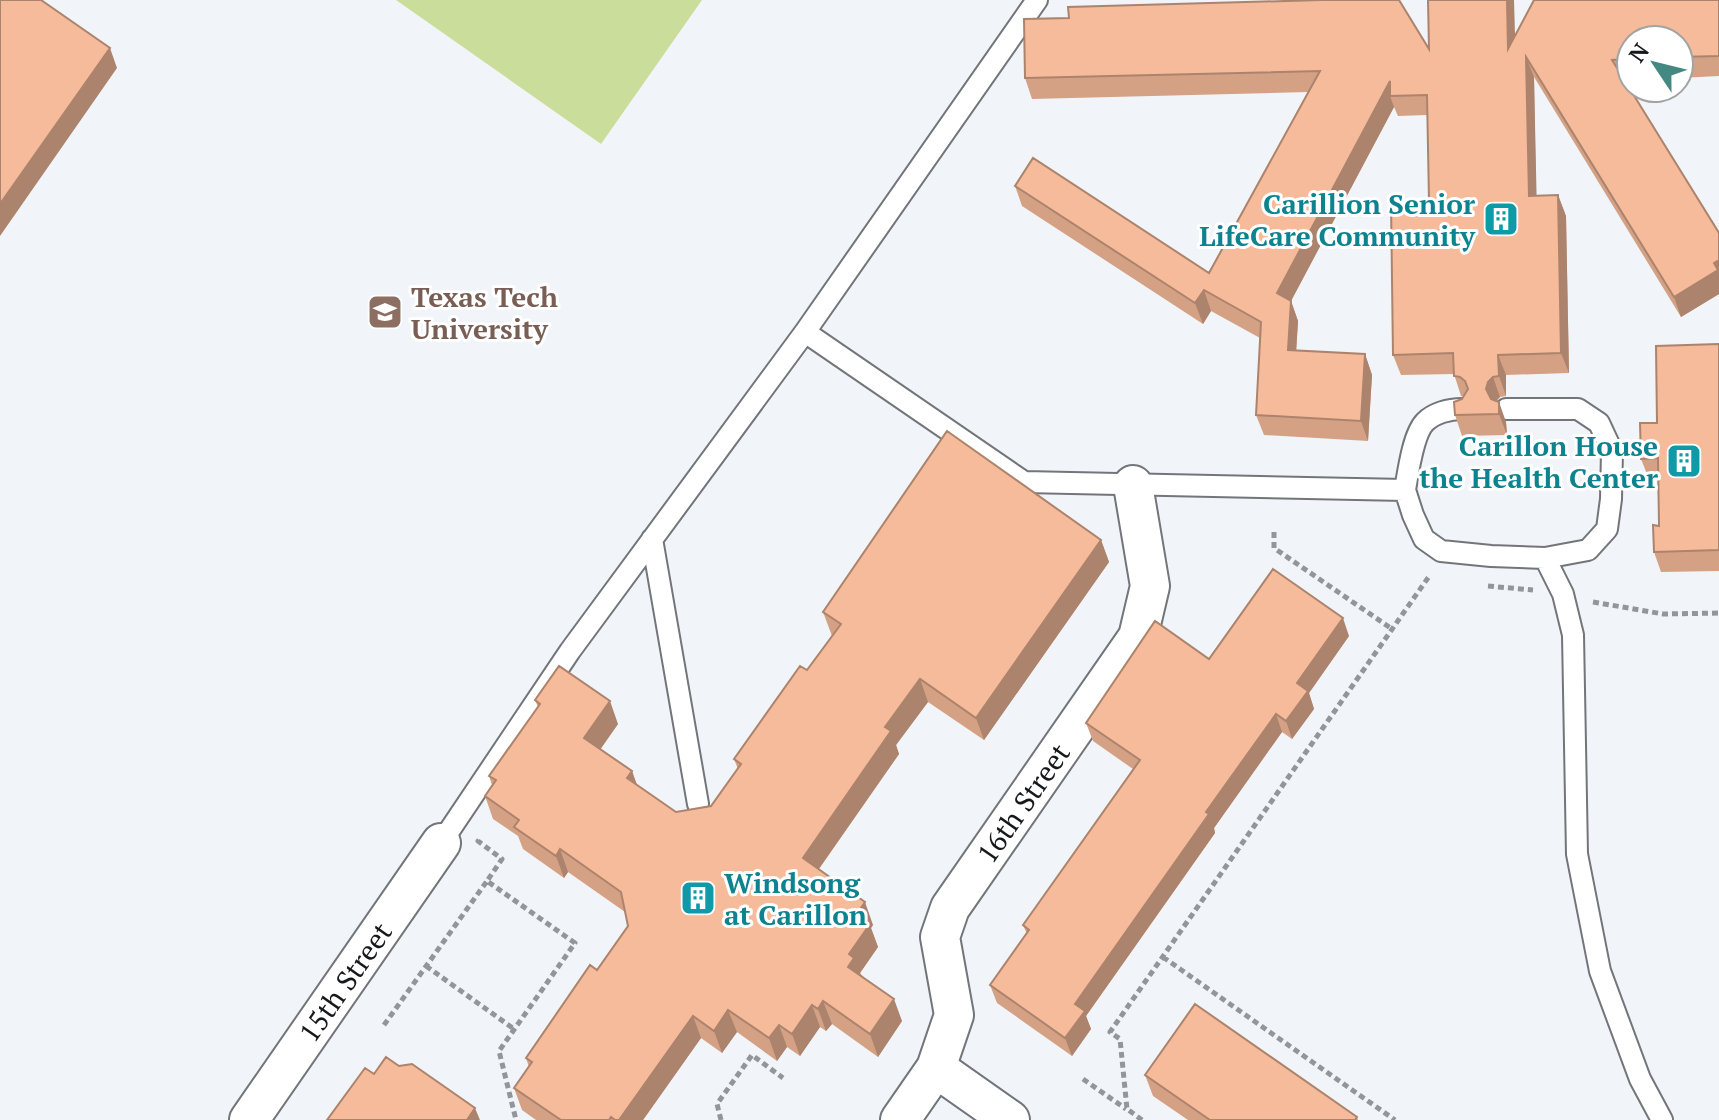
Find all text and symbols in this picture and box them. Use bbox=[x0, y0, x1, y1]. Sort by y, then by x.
north arrow bbox=[1615, 24, 1695, 104]
text: N bbox=[1622, 37, 1655, 67]
place label: Carillion Senior LifeCare Community bbox=[1199, 185, 1476, 254]
building icon: Carillion Senior LifeCare Community bbox=[1482, 200, 1520, 238]
place label: Texas Tech University bbox=[411, 278, 558, 347]
school or university icon: Texas Tech University bbox=[366, 293, 404, 331]
place label: Carillon House the Health Center bbox=[1419, 427, 1658, 496]
building icon: Carillon House the Health Center bbox=[1665, 442, 1703, 480]
street label: 16th Street bbox=[968, 735, 1078, 870]
place label: Windsong at Carillon bbox=[724, 864, 867, 933]
building icon: Windsong at Carillon bbox=[679, 879, 717, 917]
street label: 15th Street bbox=[290, 914, 400, 1049]

